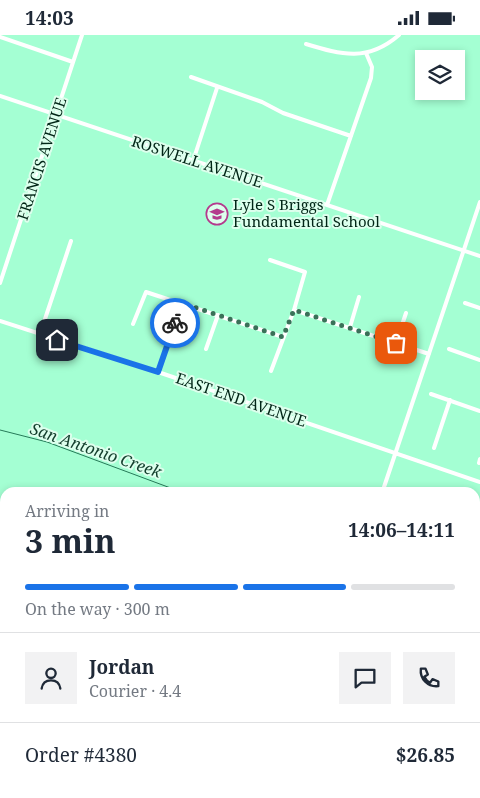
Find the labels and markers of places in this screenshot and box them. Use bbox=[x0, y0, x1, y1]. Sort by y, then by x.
place label: Lyle S Briggs Fundamental School bbox=[233, 194, 380, 231]
school or university icon: Lyle S Briggs Fundamental School bbox=[205, 202, 229, 226]
pin bbox=[36, 319, 78, 361]
pin bbox=[375, 322, 417, 364]

